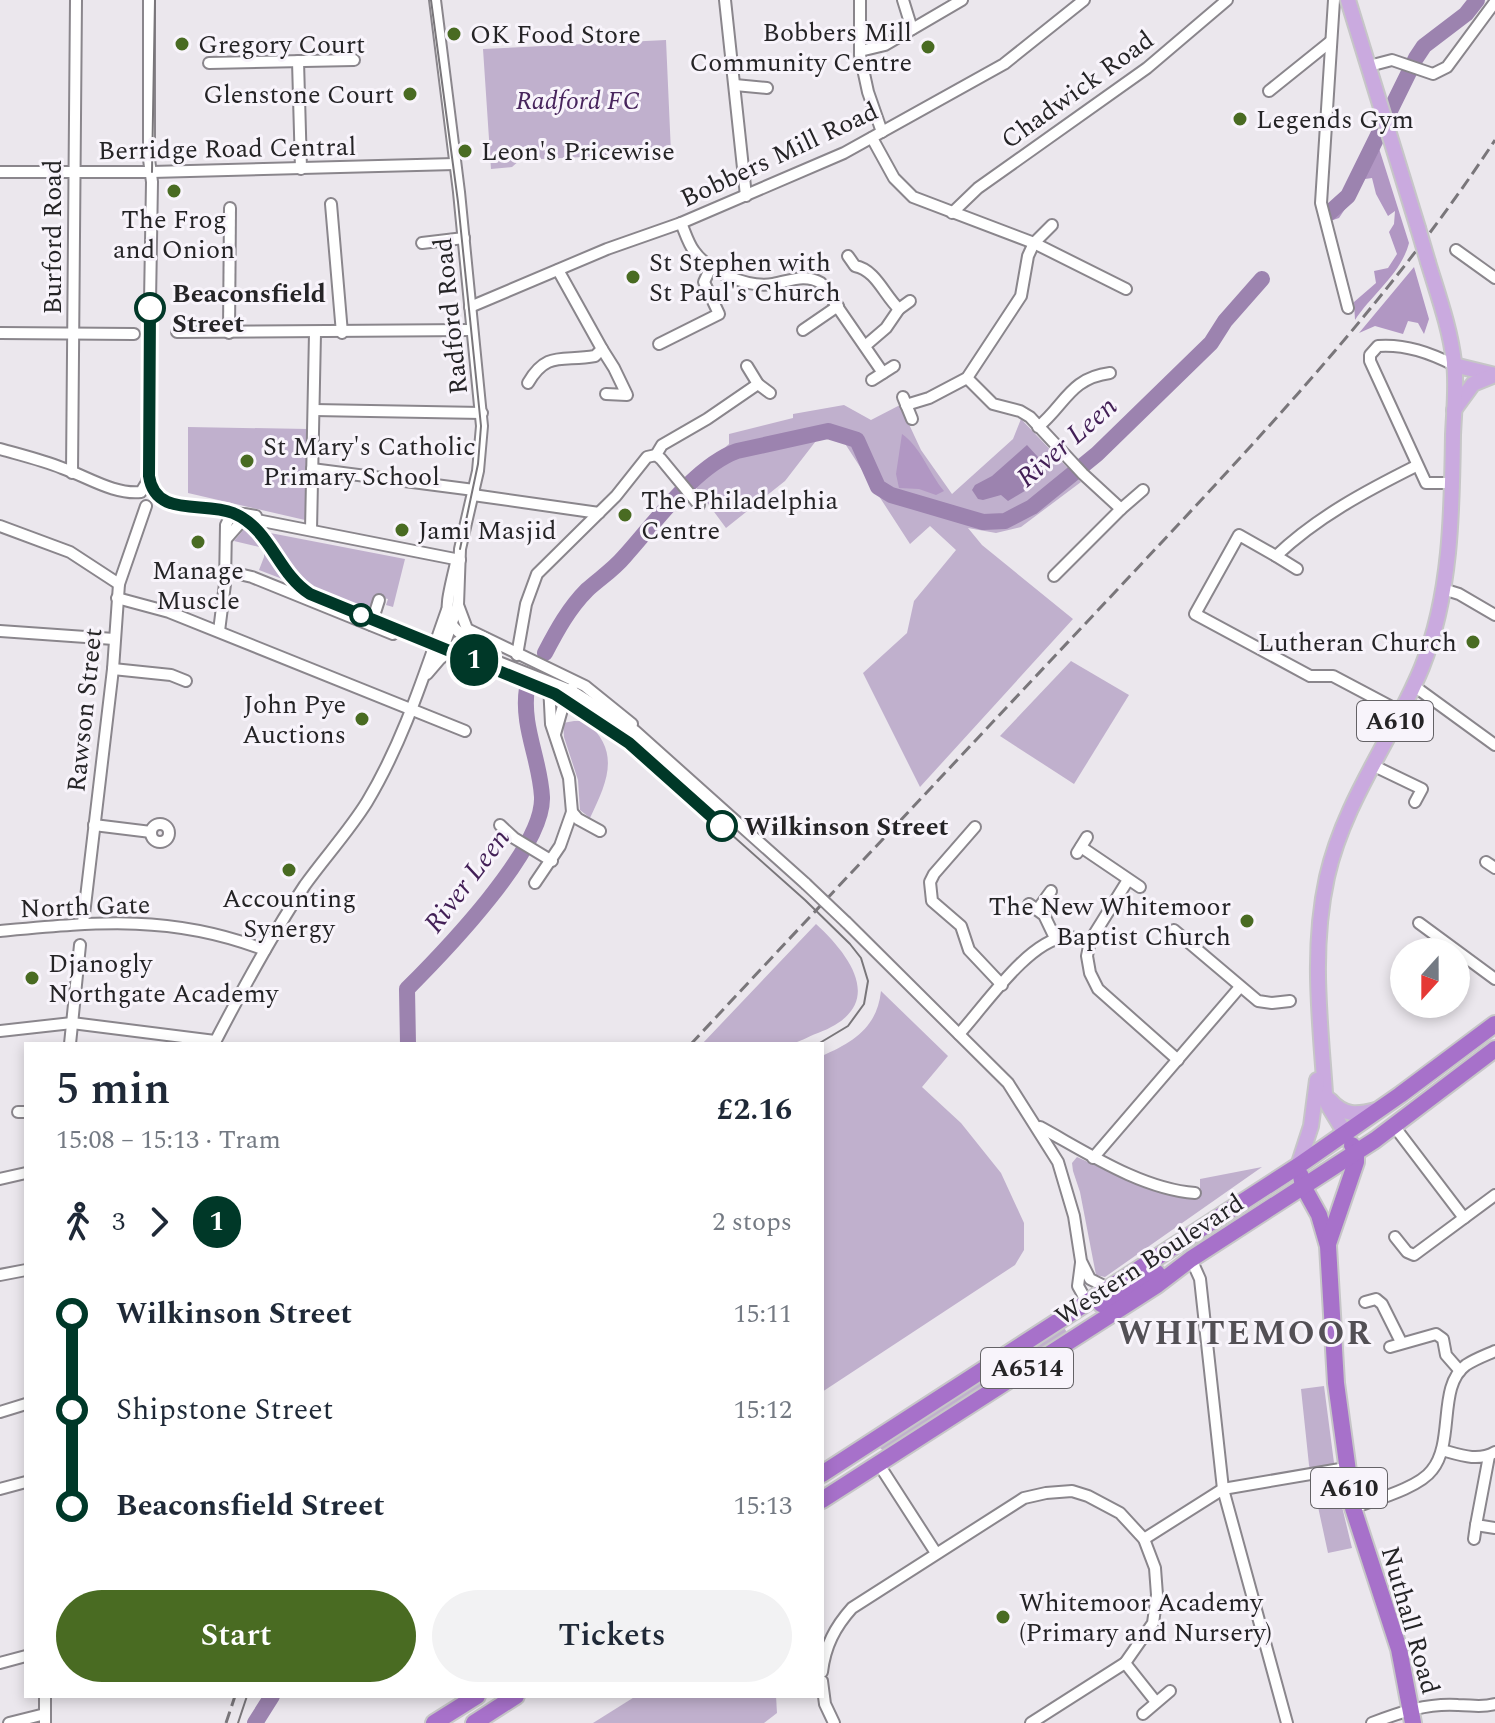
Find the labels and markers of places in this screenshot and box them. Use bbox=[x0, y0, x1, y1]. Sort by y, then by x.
place label: Bobbers Mill Community Centre bbox=[689, 13, 912, 83]
place label: OK Food Store bbox=[470, 15, 641, 55]
place label: Gregory Court bbox=[198, 25, 365, 65]
marker: OK Food Store bbox=[445, 25, 463, 43]
marker: Gregory Court bbox=[173, 35, 191, 53]
marker: Bobbers Mill Community Centre bbox=[919, 38, 937, 56]
place label: Glenstone Court bbox=[203, 75, 394, 115]
marker: Glenstone Court bbox=[401, 85, 419, 103]
place label: Legends Gym bbox=[1256, 100, 1414, 140]
marker: Legends Gym bbox=[1231, 110, 1249, 128]
place label: Leon's Pricewise bbox=[481, 132, 675, 172]
marker: Leon's Pricewise bbox=[456, 142, 474, 160]
marker: The Frog and Onion bbox=[165, 182, 183, 200]
place label: The Frog and Onion bbox=[113, 200, 235, 270]
place label: St Stephen with St Paul's Church bbox=[649, 243, 841, 313]
marker: St Stephen with St Paul's Church bbox=[624, 268, 642, 286]
place label: Beaconsfield Street bbox=[172, 274, 326, 344]
marker: Beaconsfield Street bbox=[135, 293, 165, 323]
place label: St Mary's Catholic Primary School bbox=[263, 427, 476, 497]
marker: St Mary's Catholic Primary School bbox=[238, 452, 256, 470]
place label: The Philadelphia Centre bbox=[641, 481, 838, 551]
marker: The Philadelphia Centre bbox=[616, 506, 634, 524]
place label: Jami Masjid bbox=[418, 511, 557, 551]
marker: Jami Masjid bbox=[393, 521, 411, 539]
marker: Manage Muscle bbox=[189, 533, 207, 551]
place label: Manage Muscle bbox=[152, 551, 244, 621]
unlabelled marker bbox=[350, 604, 372, 626]
place label: Lutheran Church bbox=[1258, 623, 1457, 663]
marker: Lutheran Church bbox=[1464, 633, 1482, 651]
place label: John Pye Auctions bbox=[242, 685, 346, 755]
marker: John Pye Auctions bbox=[353, 710, 371, 728]
place label: Wilkinson Street bbox=[744, 807, 949, 847]
marker: Wilkinson Street bbox=[707, 811, 737, 841]
marker: Accounting Synergy bbox=[280, 861, 298, 879]
place label: Accounting Synergy bbox=[222, 879, 356, 949]
place label: The New Whitemoor Baptist Church bbox=[988, 887, 1231, 957]
marker: The New Whitemoor Baptist Church bbox=[1238, 912, 1256, 930]
place label: Djanogly Northgate Academy bbox=[48, 944, 280, 1014]
marker: Djanogly Northgate Academy bbox=[23, 969, 41, 987]
place label: Whitemoor Academy (Primary and Nursery) bbox=[1019, 1583, 1272, 1653]
marker: Whitemoor Academy (Primary and Nursery) bbox=[994, 1608, 1012, 1626]

